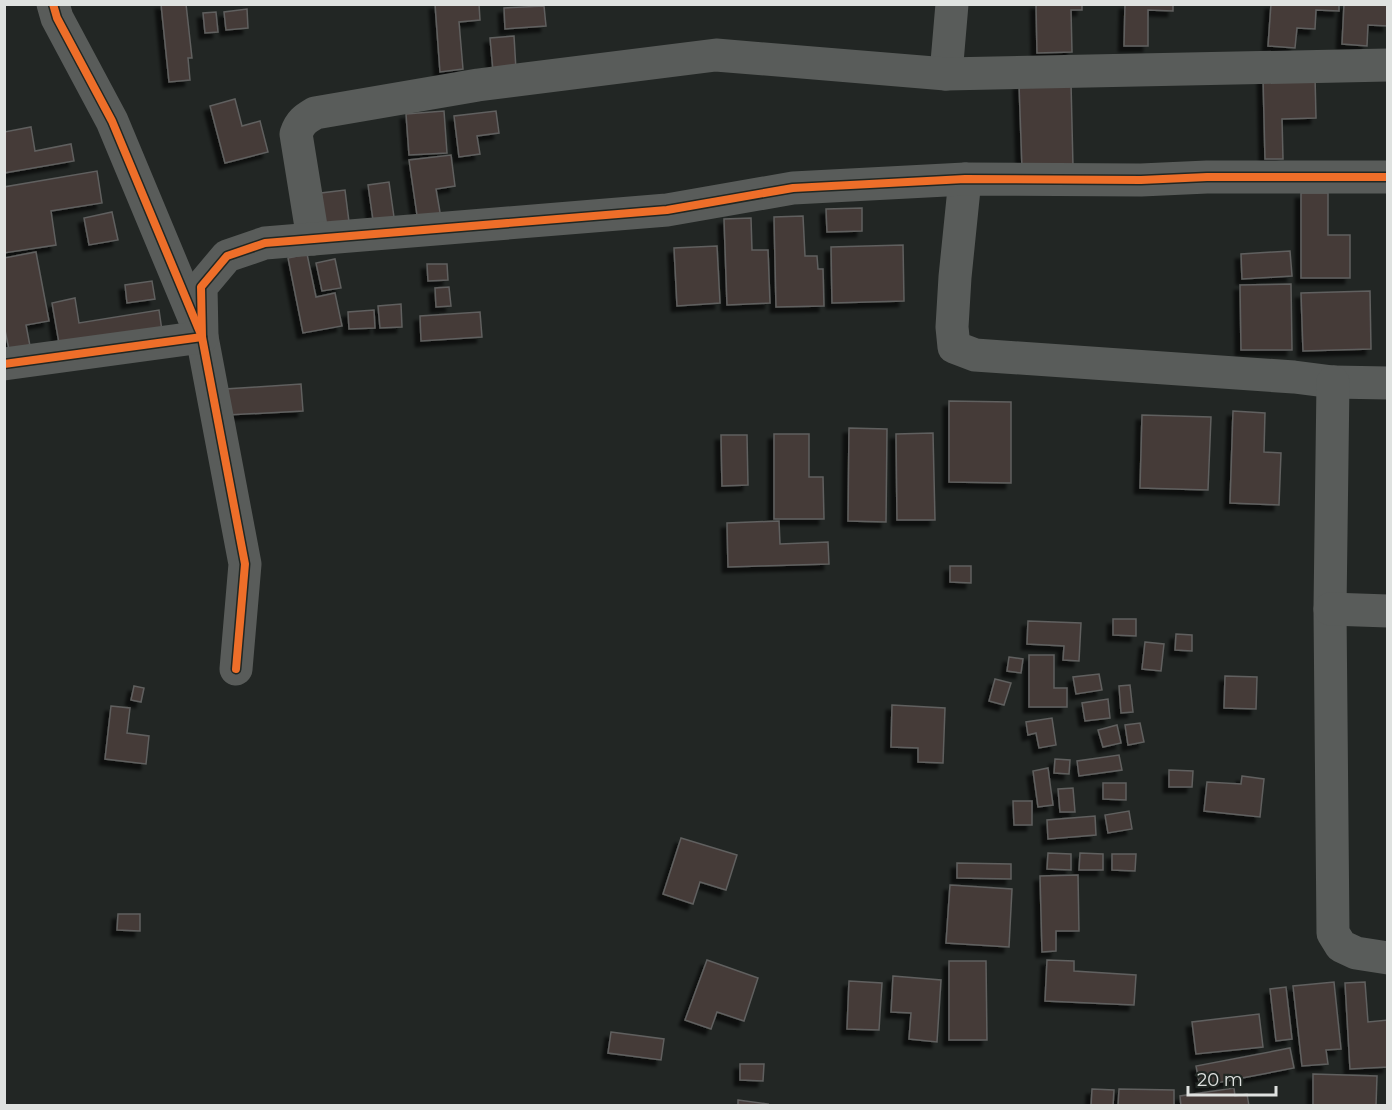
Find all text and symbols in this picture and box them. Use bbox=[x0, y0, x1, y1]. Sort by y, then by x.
scale bar bbox=[1188, 1059, 1276, 1097]
text: 20 m bbox=[1197, 1069, 1243, 1091]

